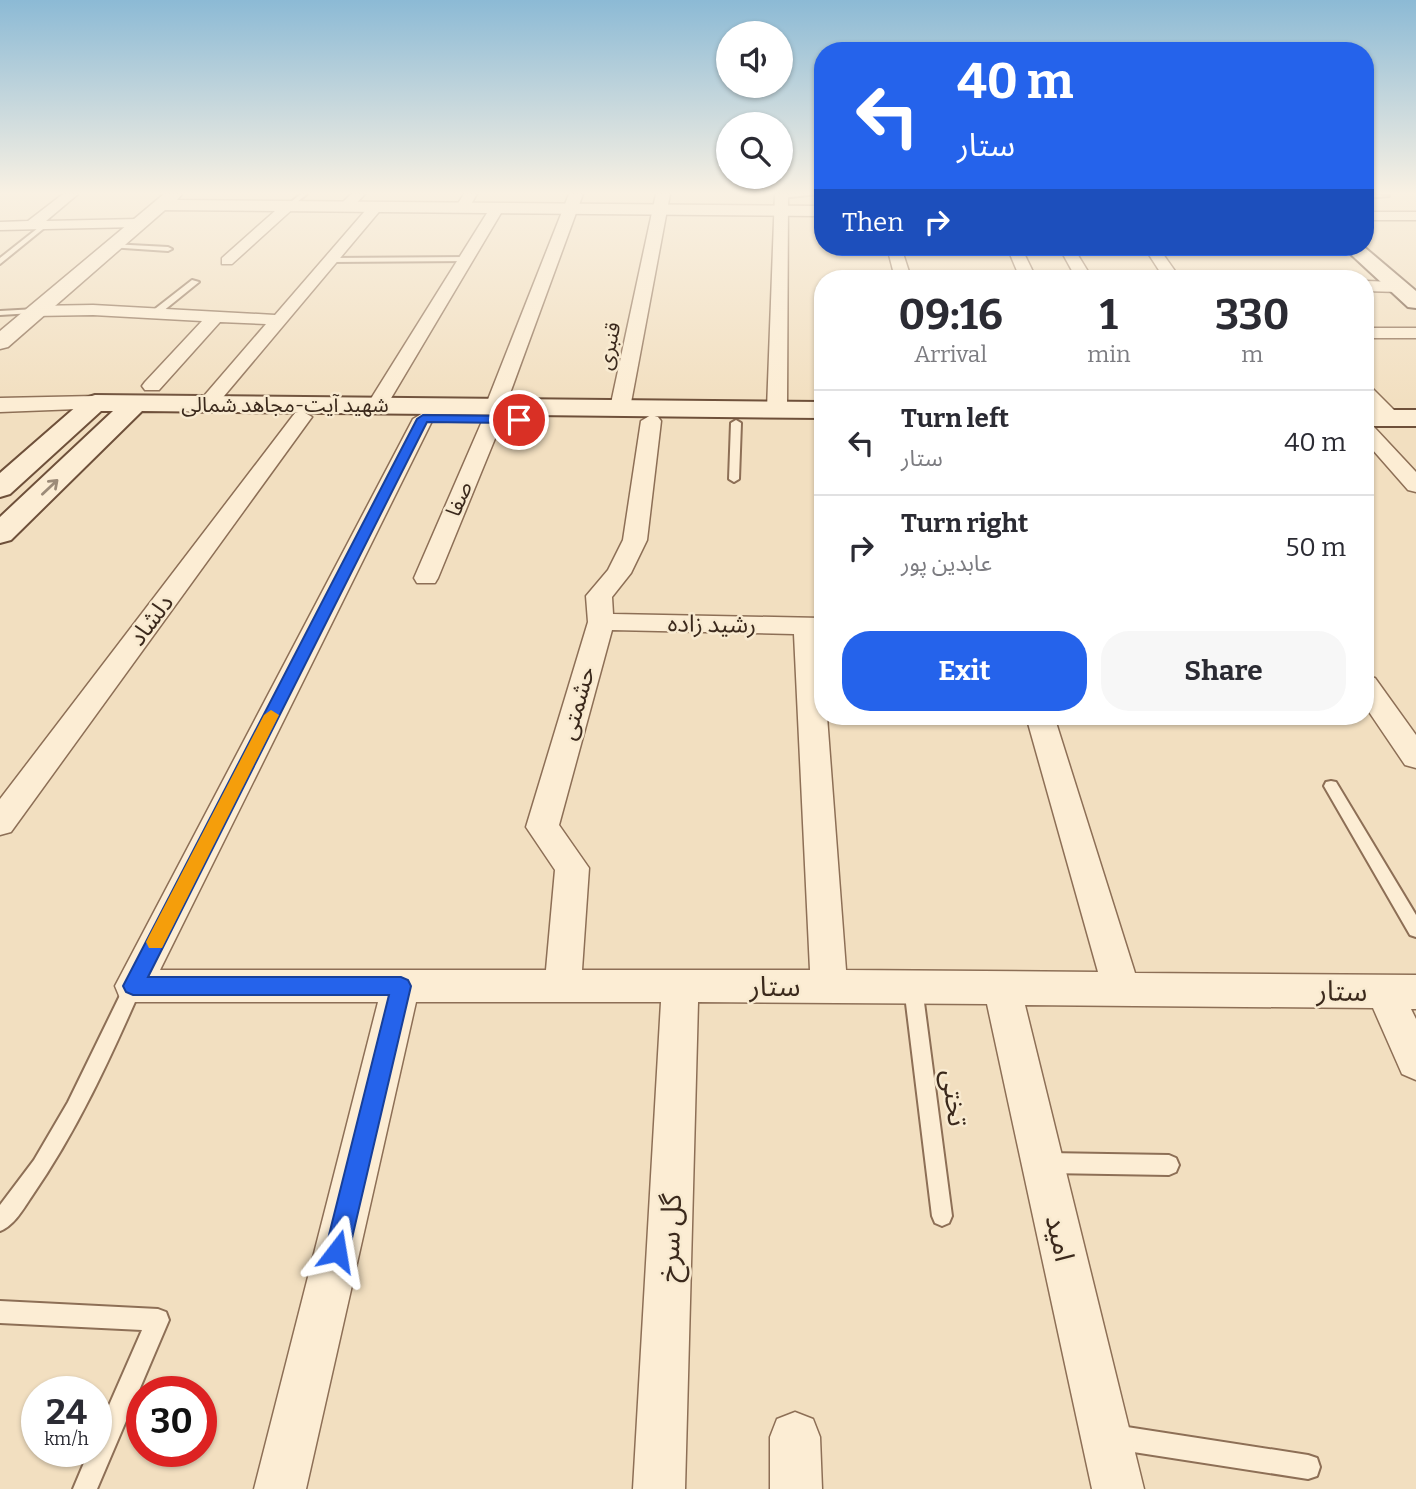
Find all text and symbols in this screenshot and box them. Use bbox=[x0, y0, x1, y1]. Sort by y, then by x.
map controls bbox=[716, 21, 793, 189]
button: sound bbox=[716, 21, 793, 98]
text: 40 m bbox=[957, 52, 1074, 111]
icon: left bbox=[842, 70, 933, 161]
button: search bbox=[716, 112, 793, 189]
text: ستار bbox=[957, 126, 1015, 164]
icon: right bbox=[918, 203, 956, 241]
text: Then bbox=[842, 207, 904, 238]
text: 09:16 bbox=[899, 290, 1003, 340]
text: 1 bbox=[1100, 290, 1118, 340]
text: 330 bbox=[1215, 290, 1289, 340]
street label: قنبری bbox=[592, 320, 626, 372]
text: Arrival bbox=[914, 340, 987, 368]
text: min bbox=[1087, 340, 1131, 368]
text: m bbox=[1241, 340, 1263, 368]
pin bbox=[489, 390, 549, 450]
street label: شهید آیت-مجاهد شمالی bbox=[181, 392, 389, 418]
icon: arrive bbox=[500, 401, 538, 439]
text: Turn left bbox=[901, 403, 1009, 434]
icon: left bbox=[842, 424, 880, 462]
text: 40 m bbox=[1284, 427, 1346, 458]
text: ستار bbox=[901, 444, 943, 472]
street label: صفا bbox=[440, 478, 478, 520]
one-way arrow bbox=[41, 479, 58, 496]
text: Turn right bbox=[901, 508, 1028, 539]
icon: right bbox=[842, 529, 880, 567]
text: 50 m bbox=[1285, 532, 1346, 563]
text: عابدین پور bbox=[901, 549, 992, 577]
street label: دلشاد bbox=[123, 589, 179, 651]
street label: رشید زاده bbox=[668, 609, 756, 639]
button: Exit bbox=[842, 631, 1087, 711]
button: Share bbox=[1101, 631, 1346, 711]
street label: حشمتی bbox=[553, 663, 601, 743]
street label: ستار bbox=[749, 970, 800, 1003]
street label: ستار bbox=[1315, 974, 1368, 1008]
street label: تختی bbox=[935, 1068, 975, 1128]
street label: گل سرخ bbox=[652, 1193, 692, 1283]
street label: امید bbox=[1039, 1212, 1081, 1264]
position arrow bbox=[300, 1214, 374, 1288]
speed limit sign: 30 bbox=[126, 1376, 217, 1467]
text: 24 bbox=[46, 1391, 87, 1433]
text: km/h bbox=[44, 1428, 89, 1450]

